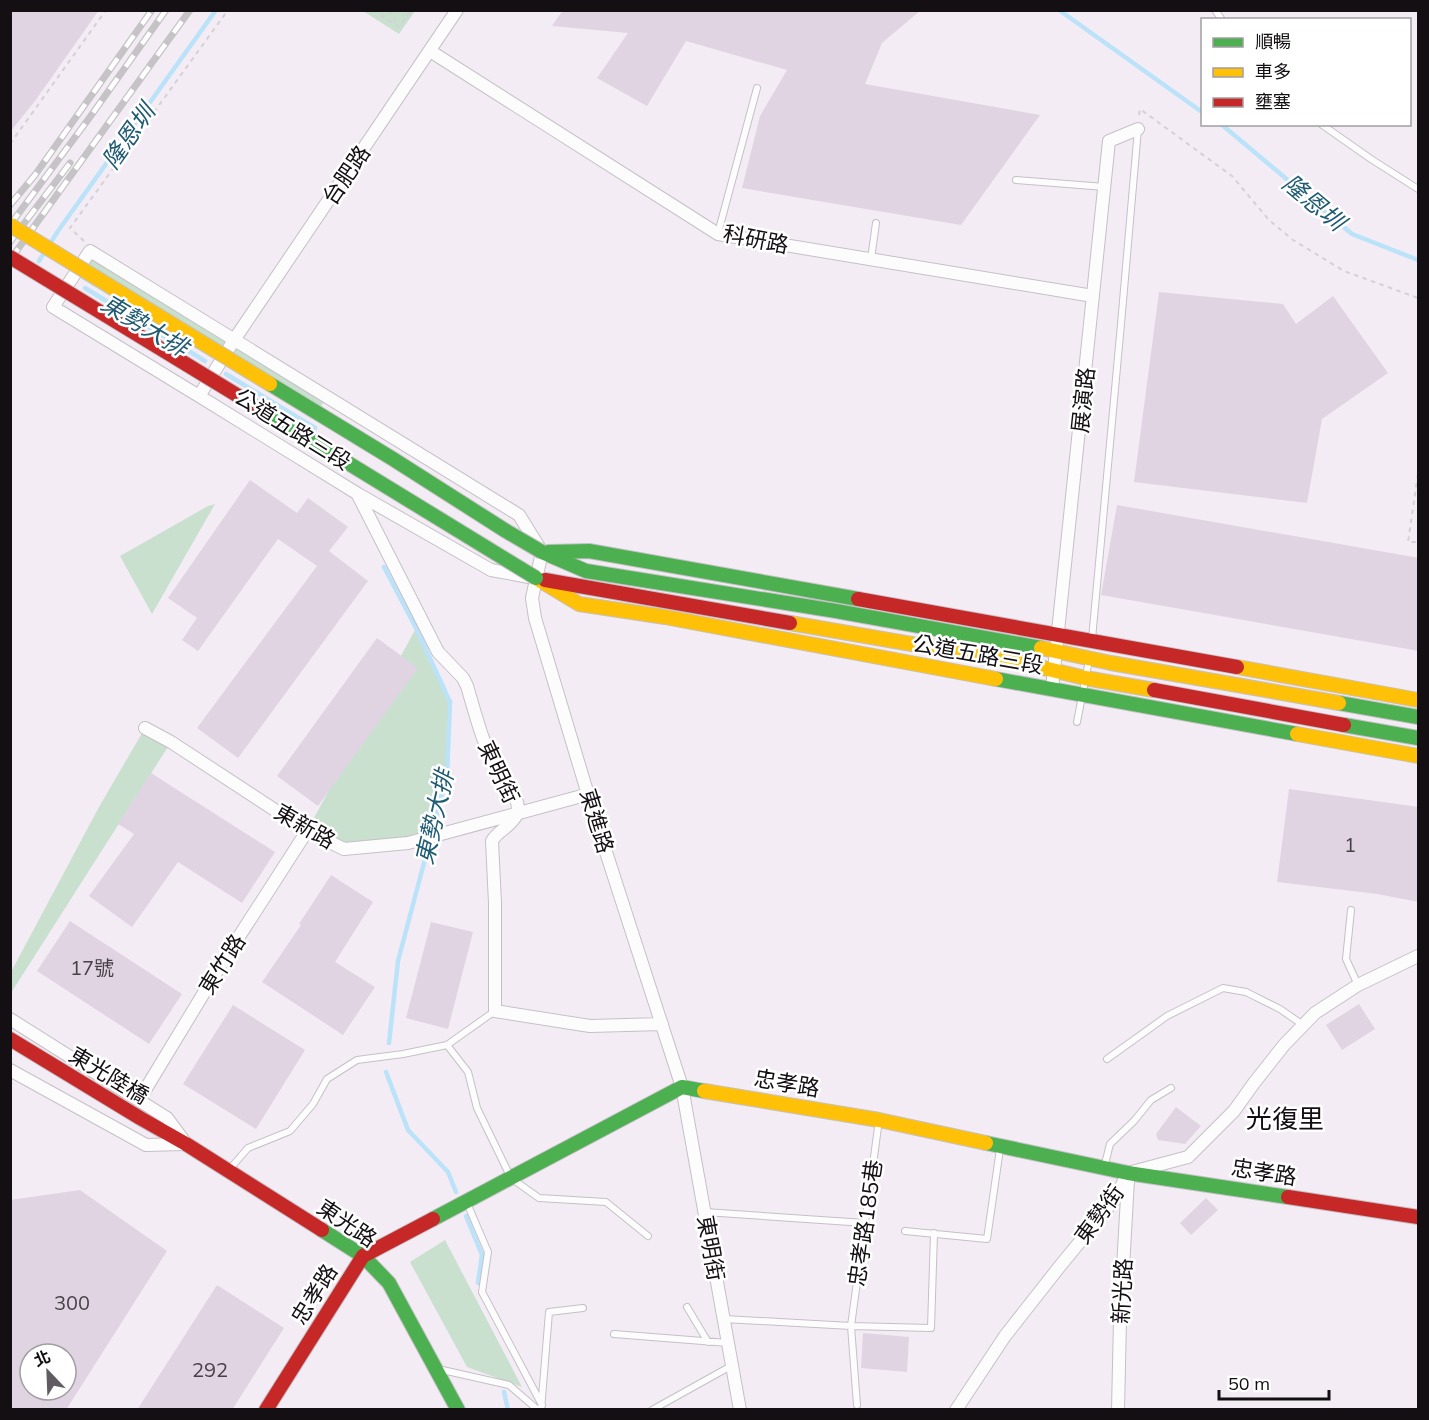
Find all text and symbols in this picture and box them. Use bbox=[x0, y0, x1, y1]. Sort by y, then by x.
legend bbox=[1201, 18, 1411, 126]
text: 順暢 bbox=[1255, 30, 1291, 53]
text: 車多 bbox=[1255, 60, 1291, 83]
text: 壅塞 bbox=[1255, 90, 1291, 113]
water label: 隆恩圳 bbox=[95, 95, 163, 174]
street label: 台肥路 bbox=[316, 140, 376, 210]
water label: 隆恩圳 bbox=[1277, 167, 1354, 239]
street label: 科研路 bbox=[721, 219, 791, 259]
water label: 東勢大排 bbox=[96, 287, 196, 364]
street label: 展演路 bbox=[1066, 366, 1100, 434]
street label: 公道五路三段 bbox=[230, 382, 356, 476]
street label: 公道五路三段 bbox=[911, 629, 1045, 679]
street label: 東明街 bbox=[472, 736, 526, 808]
water label: 東勢大排 bbox=[409, 764, 460, 867]
street label: 東進路 bbox=[574, 785, 620, 857]
street label: 東新路 bbox=[269, 797, 341, 855]
house number: 1 bbox=[1344, 832, 1356, 857]
street label: 東竹路 bbox=[193, 929, 251, 999]
house number: 17號 bbox=[70, 955, 114, 980]
street label: 東光陸橋 bbox=[64, 1040, 154, 1110]
street label: 忠孝路 bbox=[752, 1063, 822, 1103]
district label: 光復里 bbox=[1246, 1102, 1324, 1135]
street label: 忠孝路 bbox=[1229, 1153, 1299, 1191]
street label: 忠孝路185巷 bbox=[842, 1158, 888, 1288]
street label: 東勢街 bbox=[1068, 1179, 1130, 1249]
street label: 東光路 bbox=[312, 1193, 382, 1253]
street label: 東明街 bbox=[691, 1213, 731, 1283]
street label: 新光路 bbox=[1106, 1257, 1138, 1325]
street label: 忠孝路 bbox=[285, 1259, 343, 1329]
house number: 300 bbox=[54, 1290, 90, 1315]
north arrow bbox=[18, 1342, 78, 1402]
text: 北 bbox=[31, 1346, 53, 1371]
house number: 292 bbox=[192, 1357, 228, 1382]
scale bar bbox=[1219, 1363, 1328, 1401]
text: 50 m bbox=[1228, 1372, 1270, 1395]

